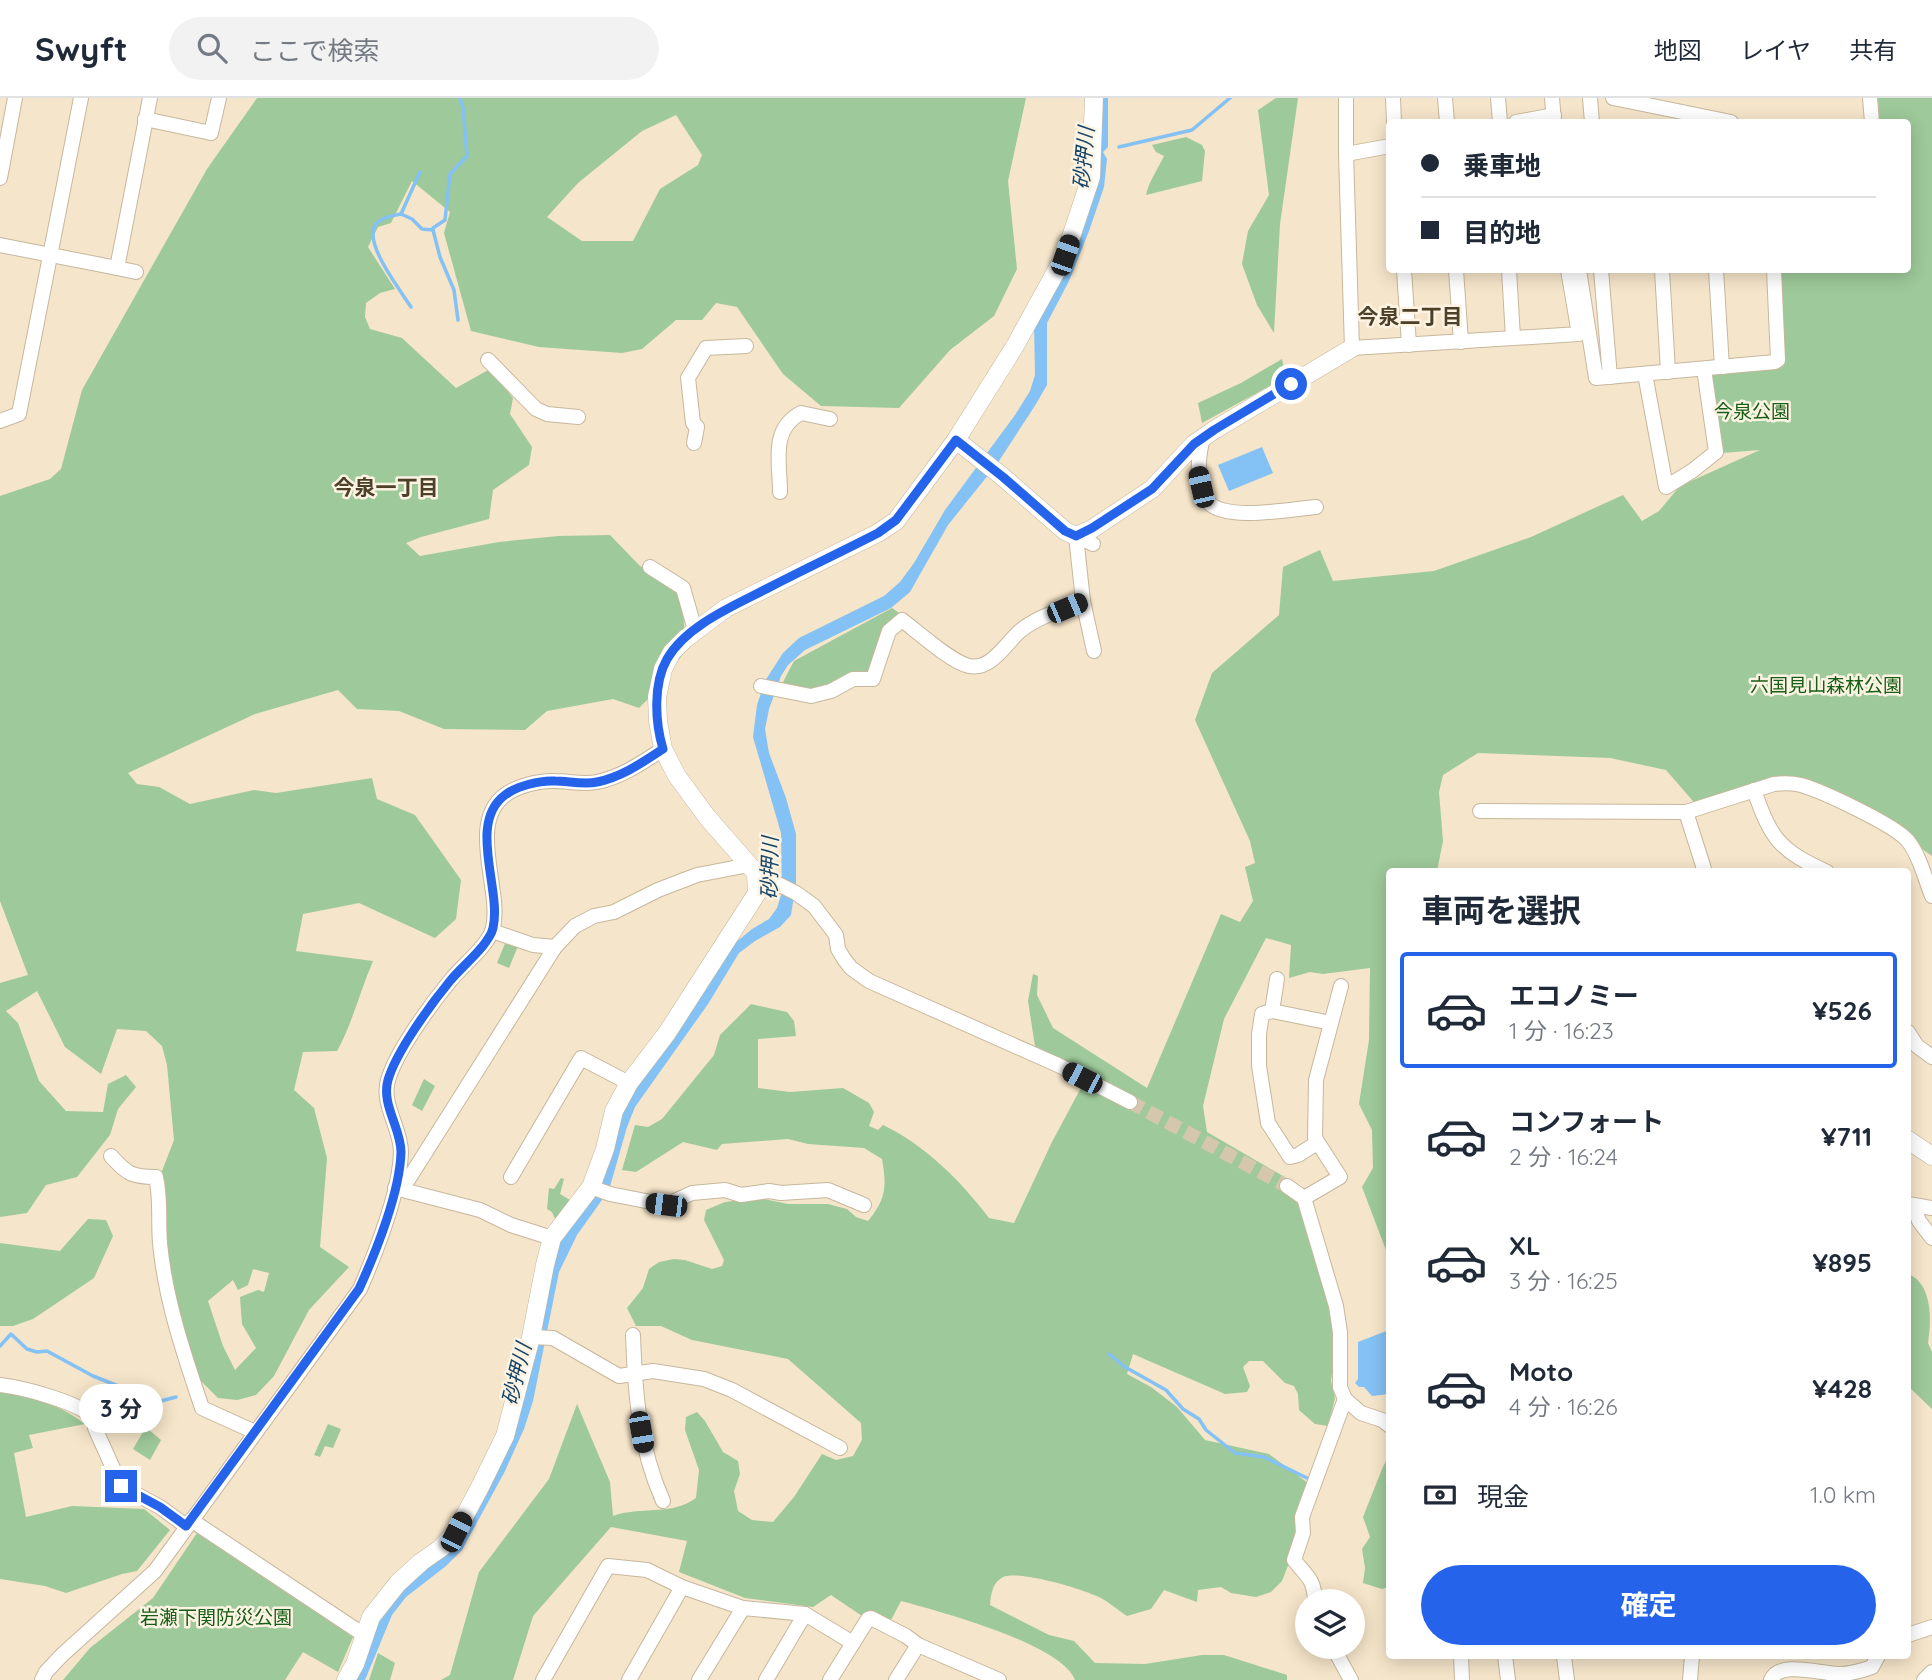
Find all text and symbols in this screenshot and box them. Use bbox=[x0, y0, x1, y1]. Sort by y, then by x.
search box bbox=[169, 17, 659, 80]
text: Swyft bbox=[35, 28, 127, 69]
icon: search bbox=[193, 29, 231, 67]
text: ここで検索 bbox=[249, 34, 379, 67]
text: 地図 bbox=[1654, 35, 1702, 65]
text: レイヤ bbox=[1740, 35, 1811, 65]
text: 共有 bbox=[1849, 35, 1897, 65]
water label: 砂押川 bbox=[1067, 123, 1099, 191]
text: 乗車地 bbox=[1463, 149, 1541, 182]
text: 目的地 bbox=[1463, 216, 1541, 249]
car bbox=[1049, 232, 1082, 278]
district label: 今泉二丁目 bbox=[1358, 303, 1463, 329]
route start bbox=[1275, 368, 1307, 400]
park label: 今泉公園 bbox=[1714, 399, 1790, 423]
car bbox=[1187, 464, 1216, 510]
district label: 今泉一丁目 bbox=[334, 474, 439, 500]
car bbox=[1044, 590, 1091, 626]
park label: 六国見山森林公園 bbox=[1750, 673, 1902, 697]
water label: 砂押川 bbox=[755, 834, 783, 900]
text: 車両を選択 bbox=[1421, 890, 1581, 930]
icon: car bbox=[1425, 979, 1488, 1042]
text: エコノミー bbox=[1509, 979, 1639, 1012]
text: ¥526 bbox=[1812, 994, 1872, 1027]
text: 1 分 · 16:23 bbox=[1509, 1016, 1614, 1045]
car bbox=[1059, 1059, 1106, 1097]
icon: car bbox=[1425, 1105, 1488, 1168]
text: コンフォート bbox=[1509, 1105, 1664, 1138]
text: ¥711 bbox=[1821, 1120, 1872, 1153]
text: 2 分 · 16:24 bbox=[1509, 1142, 1618, 1171]
car bbox=[644, 1192, 689, 1218]
text: XL bbox=[1509, 1229, 1541, 1262]
icon: car bbox=[1425, 1231, 1488, 1294]
text: ¥895 bbox=[1813, 1246, 1872, 1279]
text: 3 分 · 16:25 bbox=[1509, 1266, 1618, 1295]
water label: 砂押川 bbox=[496, 1338, 537, 1408]
text: Moto bbox=[1509, 1355, 1573, 1388]
icon: car bbox=[1425, 1357, 1488, 1420]
text: ¥428 bbox=[1812, 1372, 1872, 1405]
callout: 3 分 bbox=[79, 1384, 163, 1434]
text: 4 分 · 16:26 bbox=[1509, 1392, 1618, 1421]
text: 3 分 bbox=[100, 1394, 142, 1423]
car bbox=[628, 1409, 655, 1455]
route end bbox=[105, 1470, 137, 1502]
icon: cash bbox=[1421, 1476, 1459, 1514]
text: 現金 bbox=[1477, 1480, 1529, 1513]
text: 1.0 km bbox=[1810, 1480, 1876, 1509]
car bbox=[438, 1509, 475, 1555]
button: 確定 bbox=[1421, 1565, 1876, 1645]
map controls bbox=[1295, 1589, 1365, 1659]
button: layers bbox=[1295, 1589, 1365, 1659]
park label: 岩瀬下関防災公園 bbox=[140, 1605, 292, 1629]

